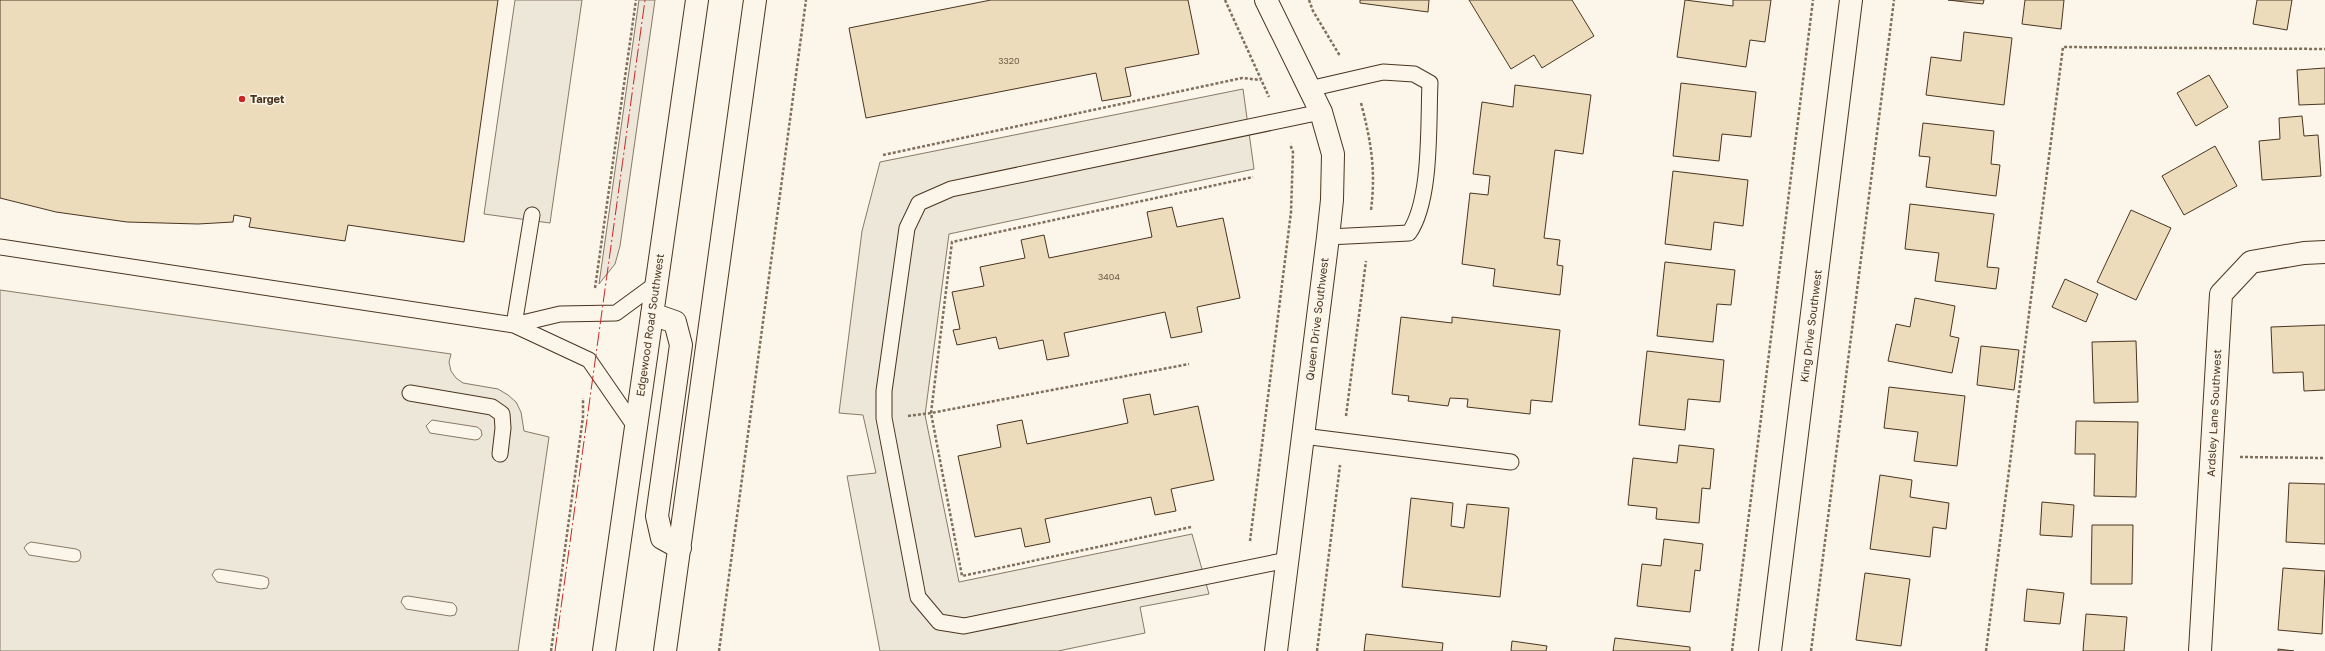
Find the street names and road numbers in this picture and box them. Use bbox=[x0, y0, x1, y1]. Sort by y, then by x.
street label: Edgewood Road Southwest bbox=[633, 253, 666, 397]
street label: Queen Drive Southwest bbox=[1303, 257, 1331, 381]
street label: King Drive Southwest bbox=[1797, 269, 1824, 383]
street label: Ardsley Lane Southwest bbox=[2204, 349, 2223, 477]

